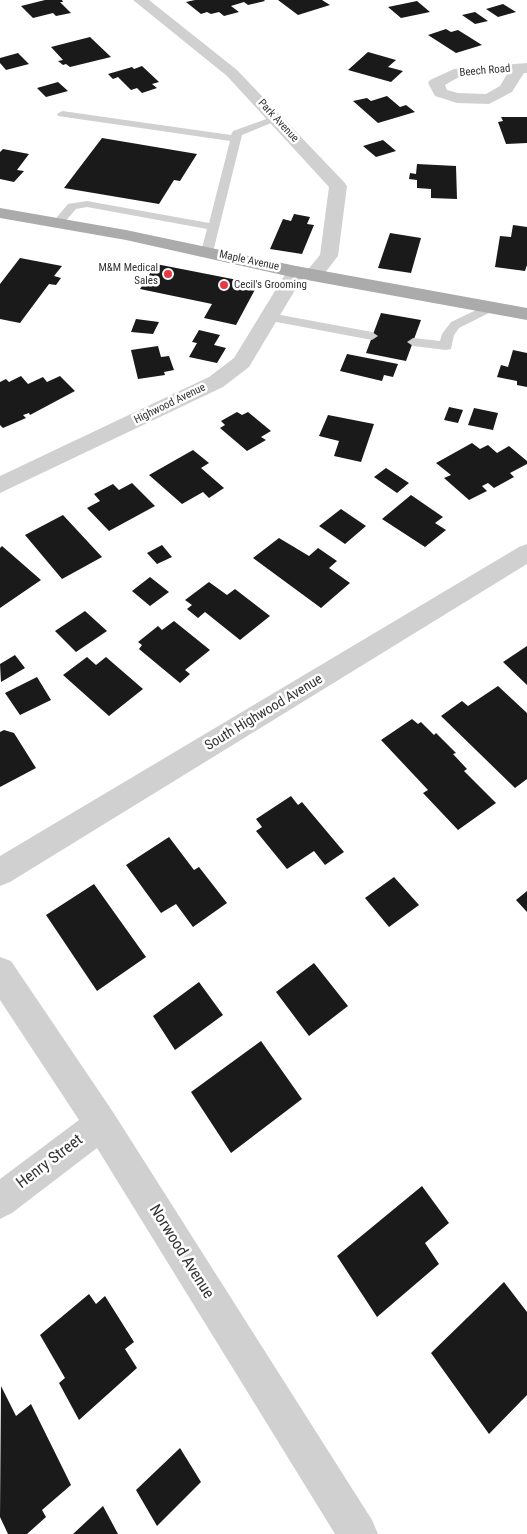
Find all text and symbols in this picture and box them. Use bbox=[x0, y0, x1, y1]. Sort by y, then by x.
street label: Beech Road bbox=[459, 62, 511, 80]
street label: Park Avenue bbox=[255, 97, 301, 145]
street label: Maple Avenue bbox=[218, 248, 280, 274]
place label: M&M Medical Sales bbox=[99, 261, 158, 287]
marker: M&M Medical Sales bbox=[162, 268, 174, 280]
place label: Cecil's Grooming bbox=[234, 278, 307, 292]
marker: Cecil's Grooming bbox=[218, 279, 230, 291]
street label: Highwood Avenue bbox=[132, 381, 208, 427]
street label: South Highwood Avenue bbox=[202, 671, 326, 755]
street label: Henry Street bbox=[13, 1131, 87, 1193]
street label: Norwood Avenue bbox=[144, 1202, 218, 1302]

